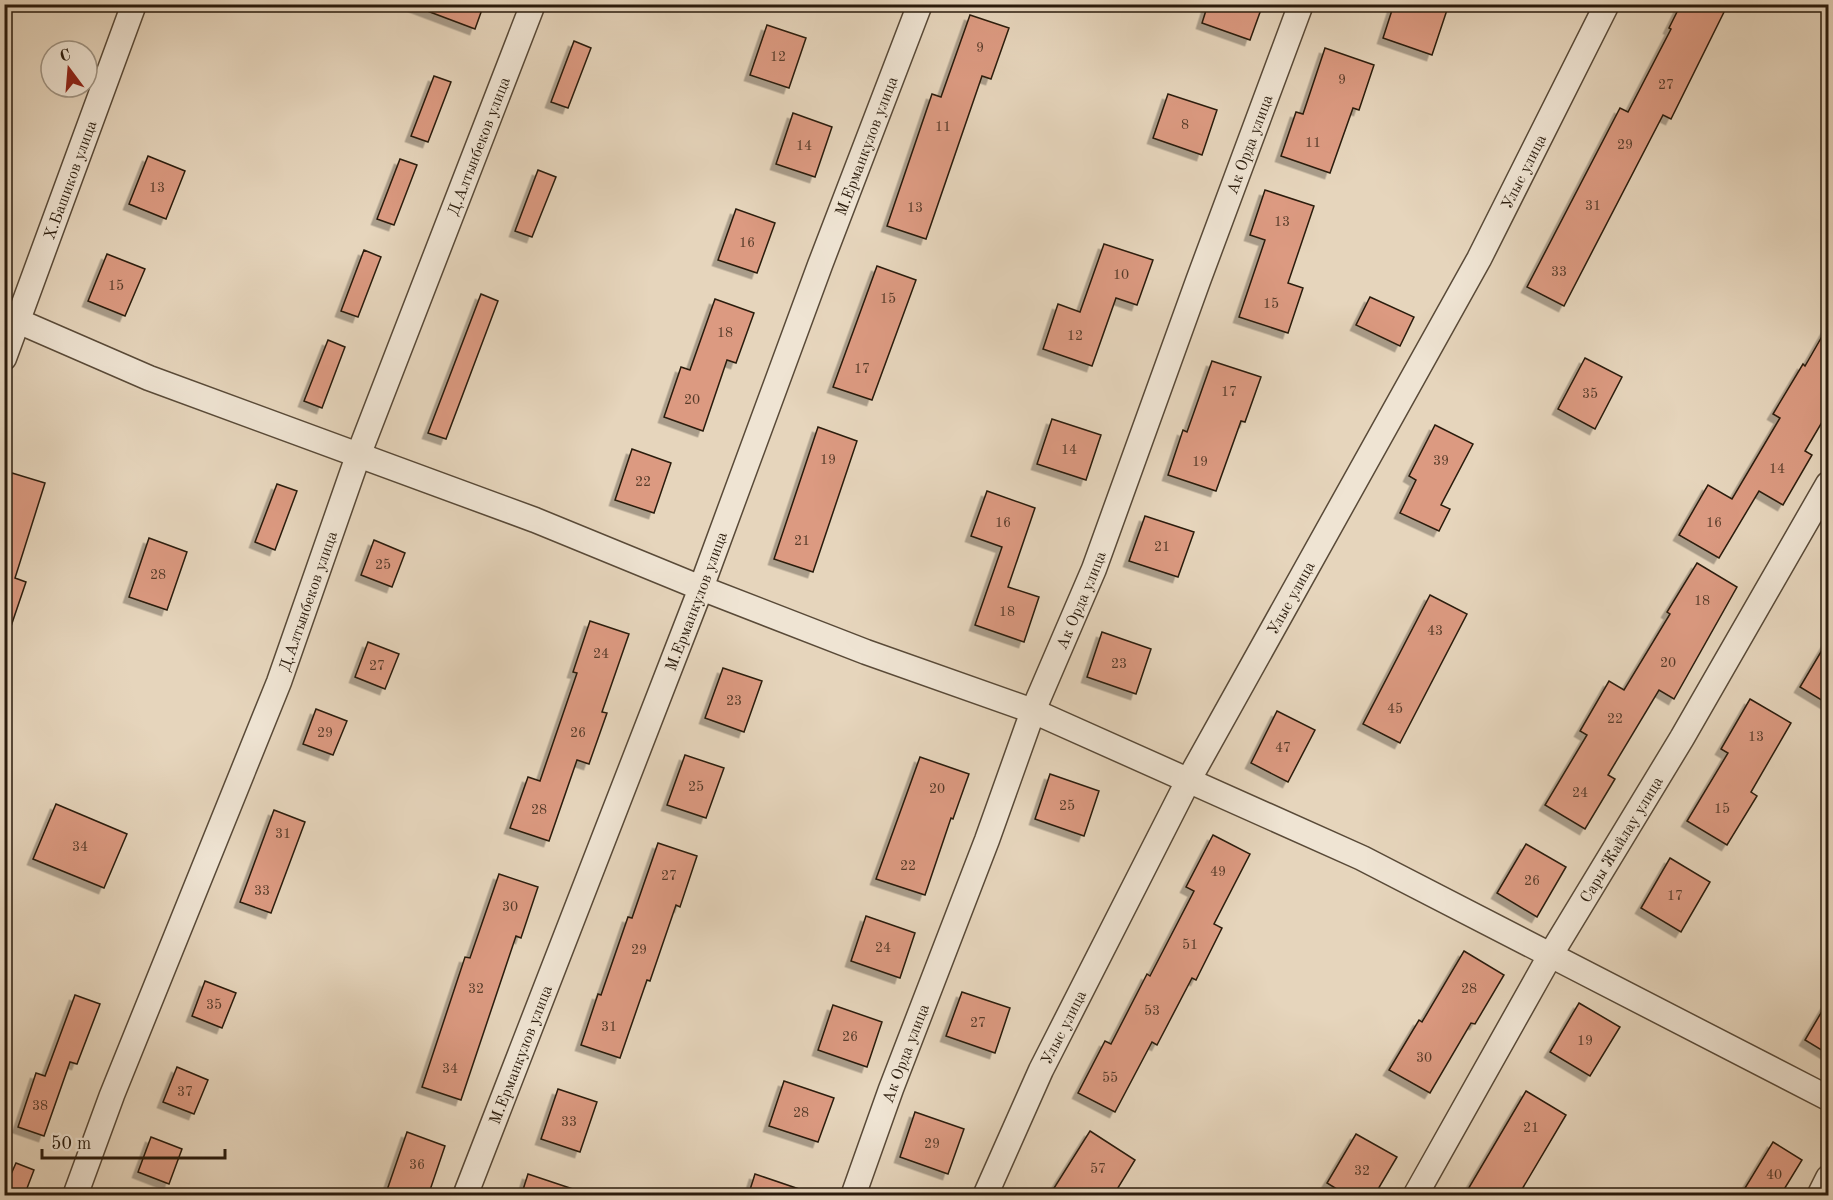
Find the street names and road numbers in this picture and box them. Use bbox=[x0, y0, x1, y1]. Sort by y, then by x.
street label: Д.Алтынбеков улица bbox=[446, 75, 514, 218]
street label: М.Ерманкулов улица bbox=[834, 75, 901, 219]
street label: Ак Орда улица bbox=[1225, 93, 1277, 197]
street label: Х.Башиков улица bbox=[42, 119, 101, 242]
street label: Улыс улица bbox=[1500, 132, 1550, 212]
street label: Д.Алтынбеков улица bbox=[277, 529, 341, 674]
street label: М.Ерманкулов улица bbox=[664, 530, 731, 674]
street label: Ак Орда улица bbox=[1054, 549, 1110, 652]
street label: Улыс улица bbox=[1265, 559, 1319, 638]
street label: Сары Жайлау улица bbox=[1578, 774, 1667, 906]
street label: М.Ерманкулов улица bbox=[488, 983, 556, 1127]
street label: Улыс улица bbox=[1039, 988, 1090, 1068]
street label: Ак Орда улица bbox=[881, 1002, 933, 1106]

